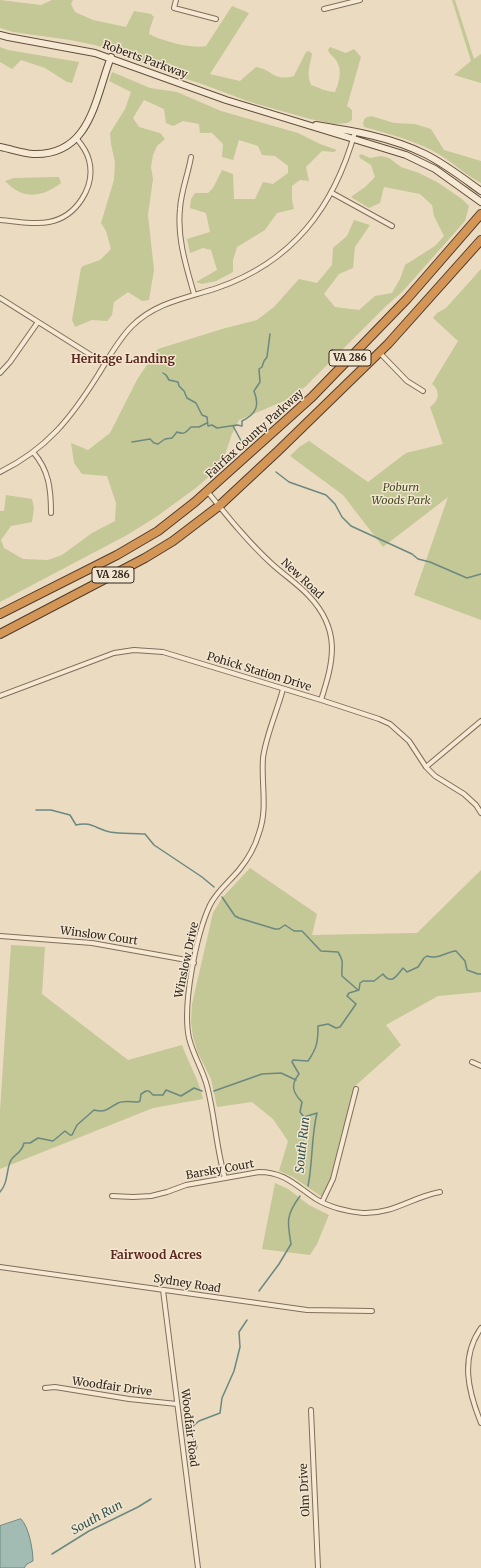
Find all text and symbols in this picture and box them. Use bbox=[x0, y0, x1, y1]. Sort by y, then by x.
street label: Roberts Parkway bbox=[101, 38, 189, 82]
road number: VA 286 bbox=[329, 350, 371, 366]
district label: Heritage Landing bbox=[71, 353, 175, 367]
street label: Fairfax County Parkway bbox=[204, 387, 306, 481]
park label: Poburn Woods Park bbox=[372, 481, 430, 507]
street label: New Road bbox=[278, 556, 326, 602]
road number: VA 286 bbox=[92, 567, 134, 583]
street label: Pohick Station Drive bbox=[205, 650, 313, 694]
street label: Winslow Drive bbox=[173, 921, 201, 999]
street label: Winslow Court bbox=[59, 924, 139, 948]
water label: South Run bbox=[293, 1116, 313, 1174]
street label: Barsky Court bbox=[185, 1157, 255, 1183]
district label: Fairwood Acres bbox=[110, 1249, 202, 1263]
street label: Sydney Road bbox=[152, 1272, 222, 1296]
street label: Woodfair Drive bbox=[71, 1375, 153, 1399]
street label: Woodfair Road bbox=[178, 1388, 200, 1468]
street label: Olm Drive bbox=[297, 1463, 313, 1517]
water label: South Run bbox=[69, 1498, 125, 1538]

